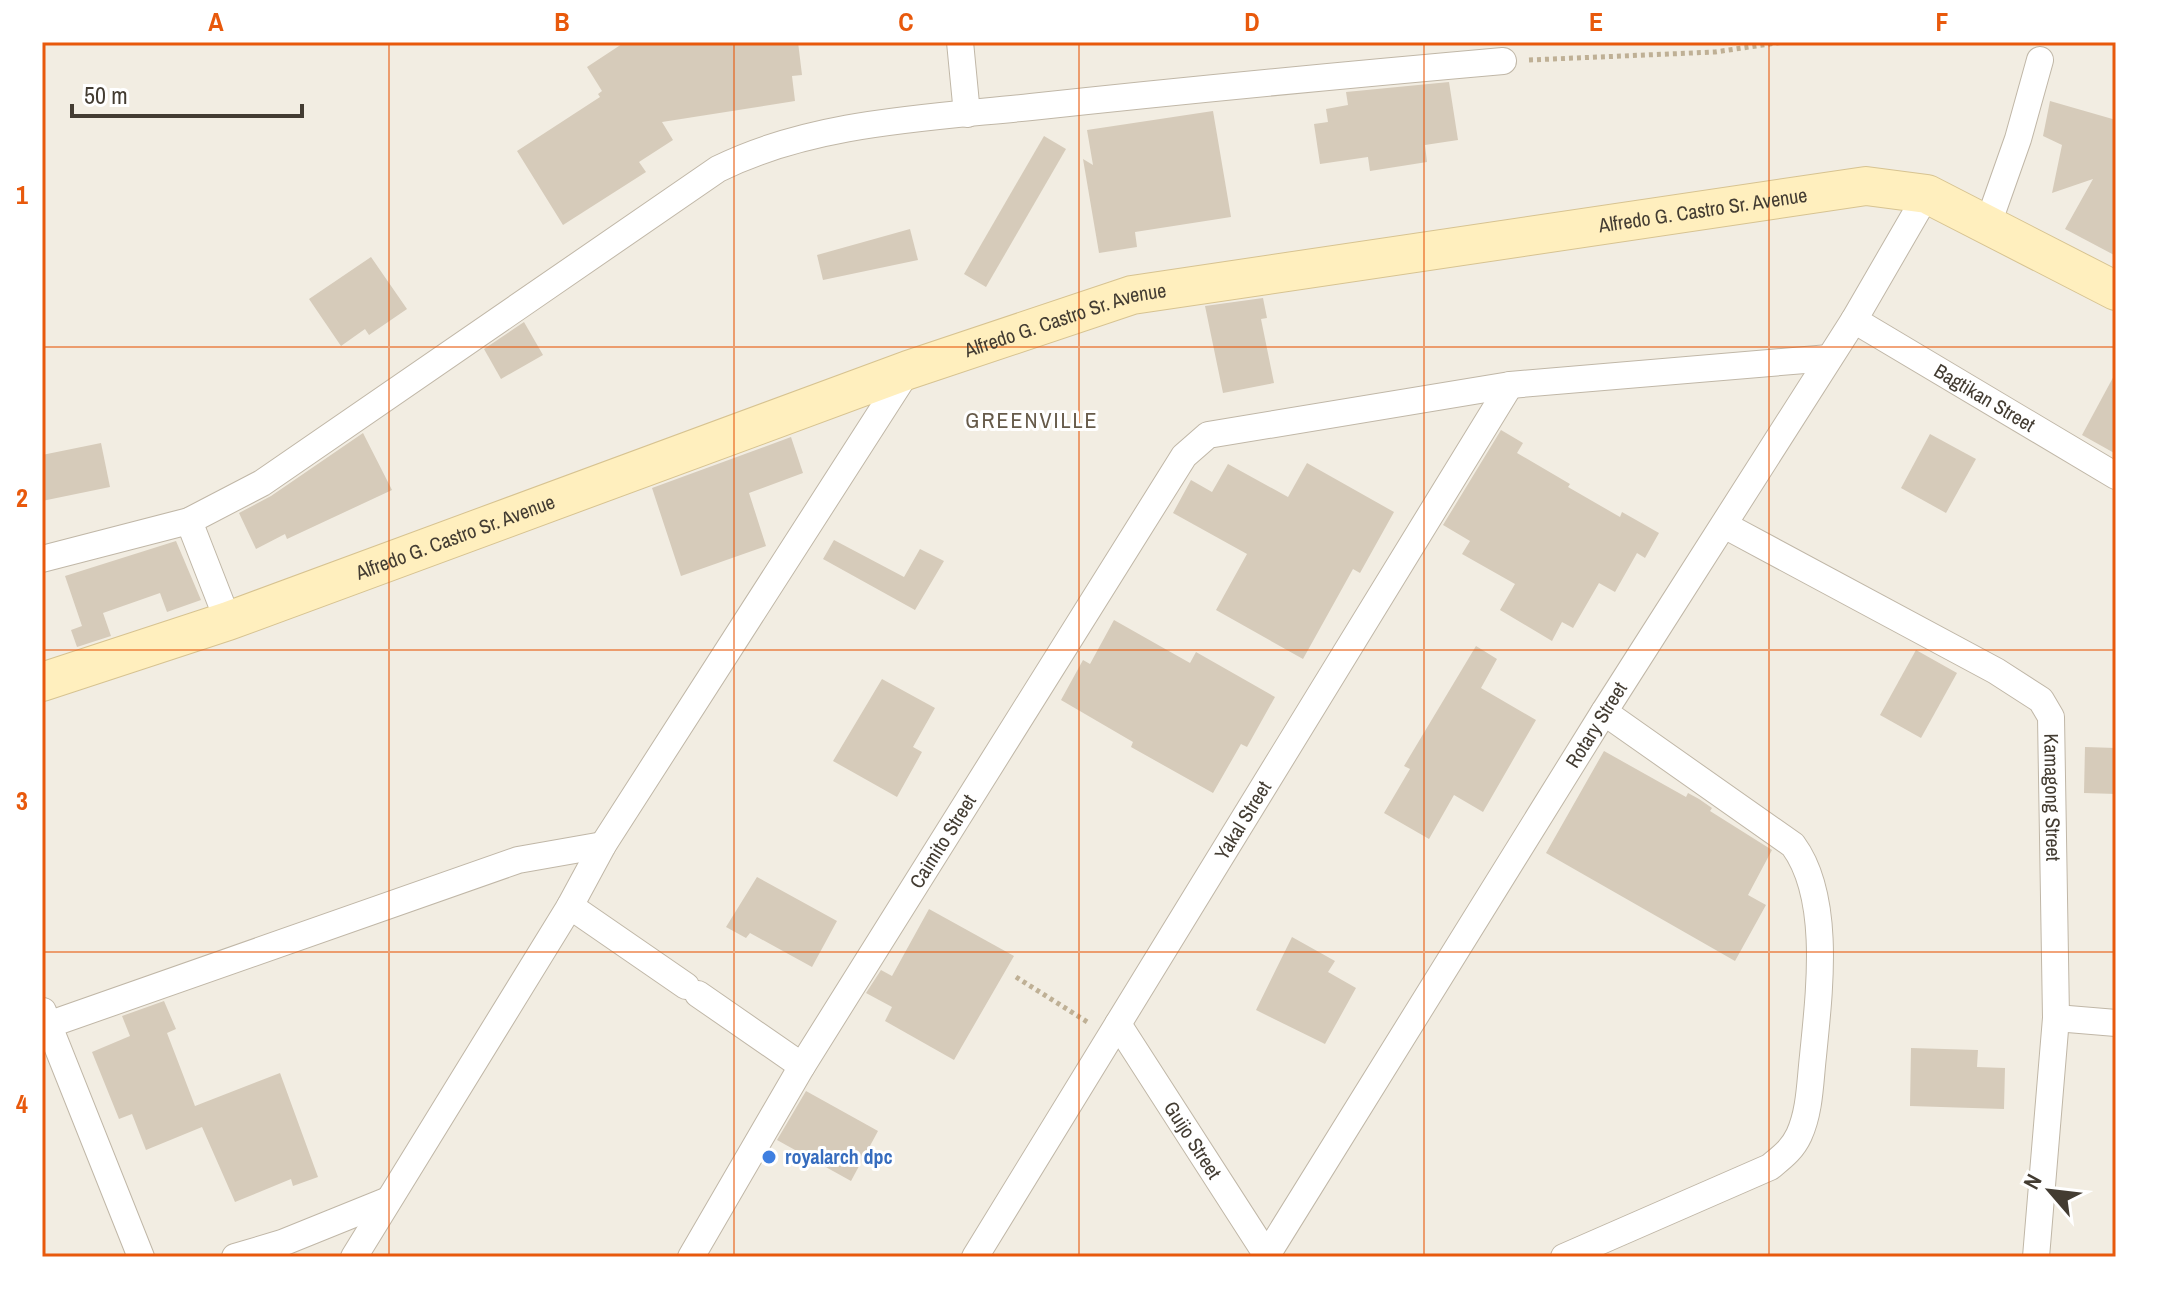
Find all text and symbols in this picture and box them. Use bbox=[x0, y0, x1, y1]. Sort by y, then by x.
text: A bbox=[208, 4, 224, 39]
text: B bbox=[554, 4, 570, 39]
text: C bbox=[898, 4, 914, 39]
text: D bbox=[1244, 4, 1260, 39]
text: E bbox=[1589, 4, 1603, 39]
text: F bbox=[1935, 4, 1949, 39]
scale bar bbox=[72, 68, 302, 118]
text: 50 m bbox=[84, 79, 128, 111]
text: 1 bbox=[16, 177, 28, 212]
street label: Alfredo G. Castro Sr. Avenue bbox=[1596, 181, 1809, 239]
street label: Alfredo G. Castro Sr. Avenue bbox=[960, 276, 1168, 364]
street label: Bagtikan Street bbox=[1929, 357, 2041, 438]
district label: GREENVILLE bbox=[965, 405, 1099, 435]
text: 2 bbox=[16, 480, 28, 515]
street label: Alfredo G. Castro Sr. Avenue bbox=[351, 488, 558, 586]
street label: Rotary Street bbox=[1559, 676, 1633, 773]
street label: Kamagong Street bbox=[2038, 733, 2067, 862]
street label: Yakal Street bbox=[1208, 775, 1277, 865]
text: 3 bbox=[16, 783, 28, 818]
street label: Caimito Street bbox=[903, 789, 982, 893]
text: 4 bbox=[16, 1086, 28, 1121]
street label: Guijo Street bbox=[1158, 1096, 1228, 1184]
place label: royalarch dpc bbox=[785, 1143, 893, 1170]
marker: royalarch dpc bbox=[760, 1148, 778, 1166]
north arrow bbox=[2010, 1151, 2090, 1231]
text: N bbox=[2016, 1169, 2049, 1194]

